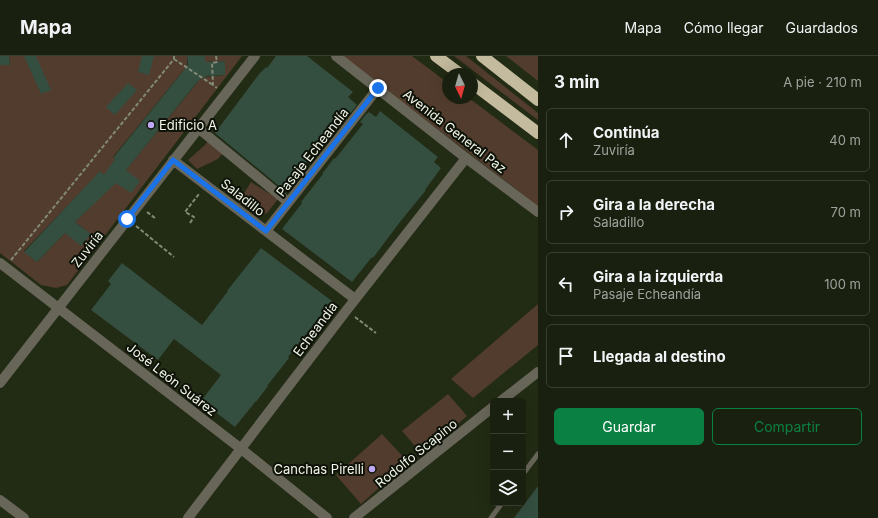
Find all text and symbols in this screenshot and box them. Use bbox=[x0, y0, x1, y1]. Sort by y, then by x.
text: Mapa bbox=[20, 16, 72, 39]
text: Mapa bbox=[625, 19, 662, 36]
text: Cómo llegar bbox=[684, 19, 764, 36]
text: Guardados bbox=[786, 19, 858, 36]
north arrow bbox=[442, 68, 478, 104]
text: 3 min bbox=[554, 72, 600, 92]
text: A pie · 210 m bbox=[783, 74, 862, 90]
route end bbox=[369, 79, 387, 97]
street label: Avenida General Paz bbox=[400, 86, 510, 176]
street label: Pasaje Echeandía bbox=[272, 104, 352, 200]
place label: Edificio A bbox=[159, 117, 217, 133]
marker: Edificio A bbox=[146, 120, 156, 130]
text: Continúa bbox=[593, 123, 660, 142]
icon: ahead bbox=[555, 129, 577, 151]
text: 40 m bbox=[829, 132, 861, 148]
text: Zuviría bbox=[593, 142, 635, 158]
street label: Saladillo bbox=[218, 175, 268, 219]
text: Gira a la derecha bbox=[593, 195, 715, 214]
icon: right bbox=[555, 201, 577, 223]
text: 70 m bbox=[831, 204, 861, 220]
route start bbox=[118, 210, 136, 228]
text: Saladillo bbox=[593, 214, 644, 230]
street label: Zuviría bbox=[68, 228, 106, 270]
text: Gira a la izquierda bbox=[593, 267, 723, 286]
icon: left bbox=[555, 273, 577, 295]
text: 100 m bbox=[824, 276, 861, 292]
text: Pasaje Echeandía bbox=[593, 286, 701, 302]
street label: Echeandía bbox=[289, 299, 341, 359]
street label: José León Suárez bbox=[124, 339, 220, 419]
icon: arrive bbox=[555, 345, 577, 367]
text: Llegada al destino bbox=[593, 347, 726, 366]
map controls bbox=[490, 398, 526, 506]
button: + bbox=[490, 398, 526, 434]
button: Guardar bbox=[554, 408, 704, 445]
button: Compartir bbox=[712, 408, 862, 445]
street label: Rodolfo Scapino bbox=[372, 415, 460, 491]
button: − bbox=[490, 434, 526, 470]
place label: Canchas Pirelli bbox=[273, 461, 364, 477]
marker: Canchas Pirelli bbox=[367, 464, 377, 474]
button: layers bbox=[490, 470, 526, 506]

